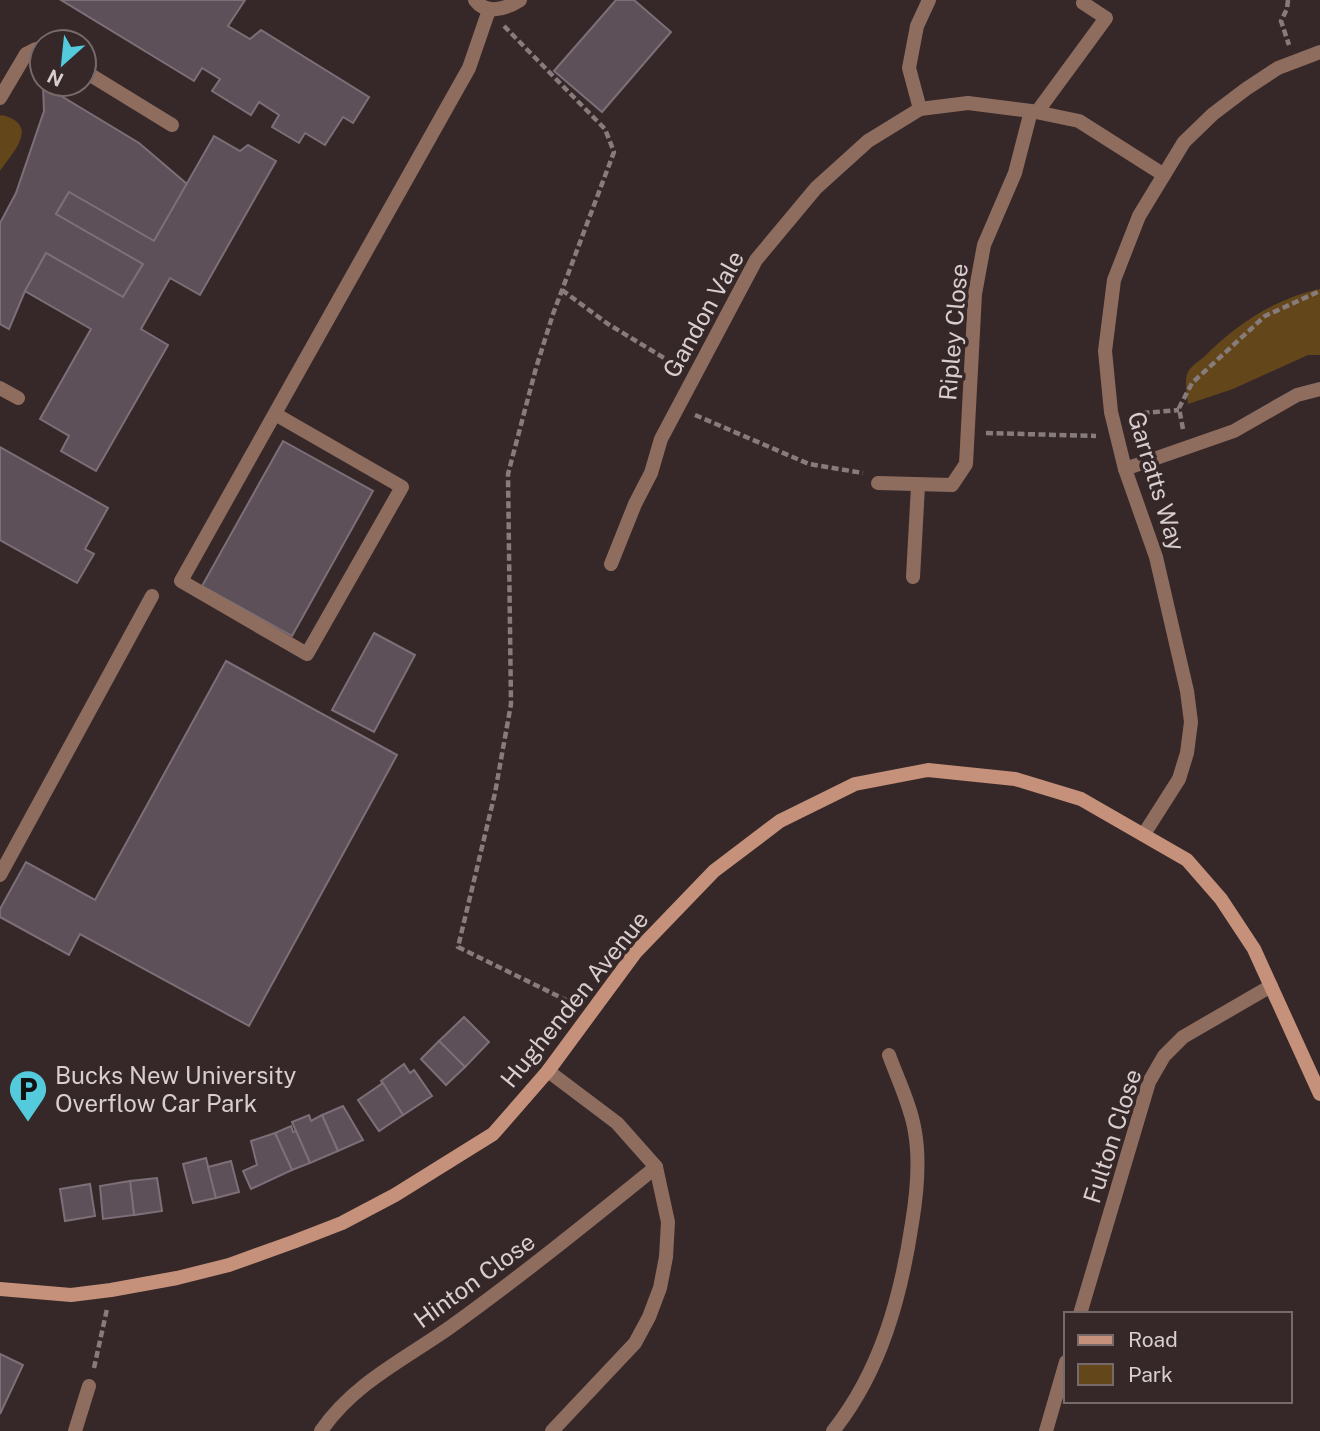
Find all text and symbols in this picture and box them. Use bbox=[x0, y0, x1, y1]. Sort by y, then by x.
north arrow bbox=[28, 28, 98, 98]
text: N bbox=[44, 65, 67, 91]
street label: Gandon Vale bbox=[657, 246, 749, 382]
street label: Ripley Close bbox=[933, 262, 973, 402]
street label: Garratts Way bbox=[1123, 408, 1192, 554]
street label: Hughenden Avenue bbox=[494, 905, 654, 1093]
place label: Bucks New University Overflow Car Park bbox=[55, 1061, 297, 1117]
street label: Fulton Close bbox=[1077, 1066, 1147, 1206]
parking icon: Bucks New University Overflow Car Park bbox=[7, 1068, 49, 1123]
street label: Hinton Close bbox=[408, 1227, 540, 1333]
legend bbox=[1064, 1312, 1292, 1403]
text: Road bbox=[1128, 1327, 1178, 1352]
text: Park bbox=[1128, 1362, 1173, 1387]

